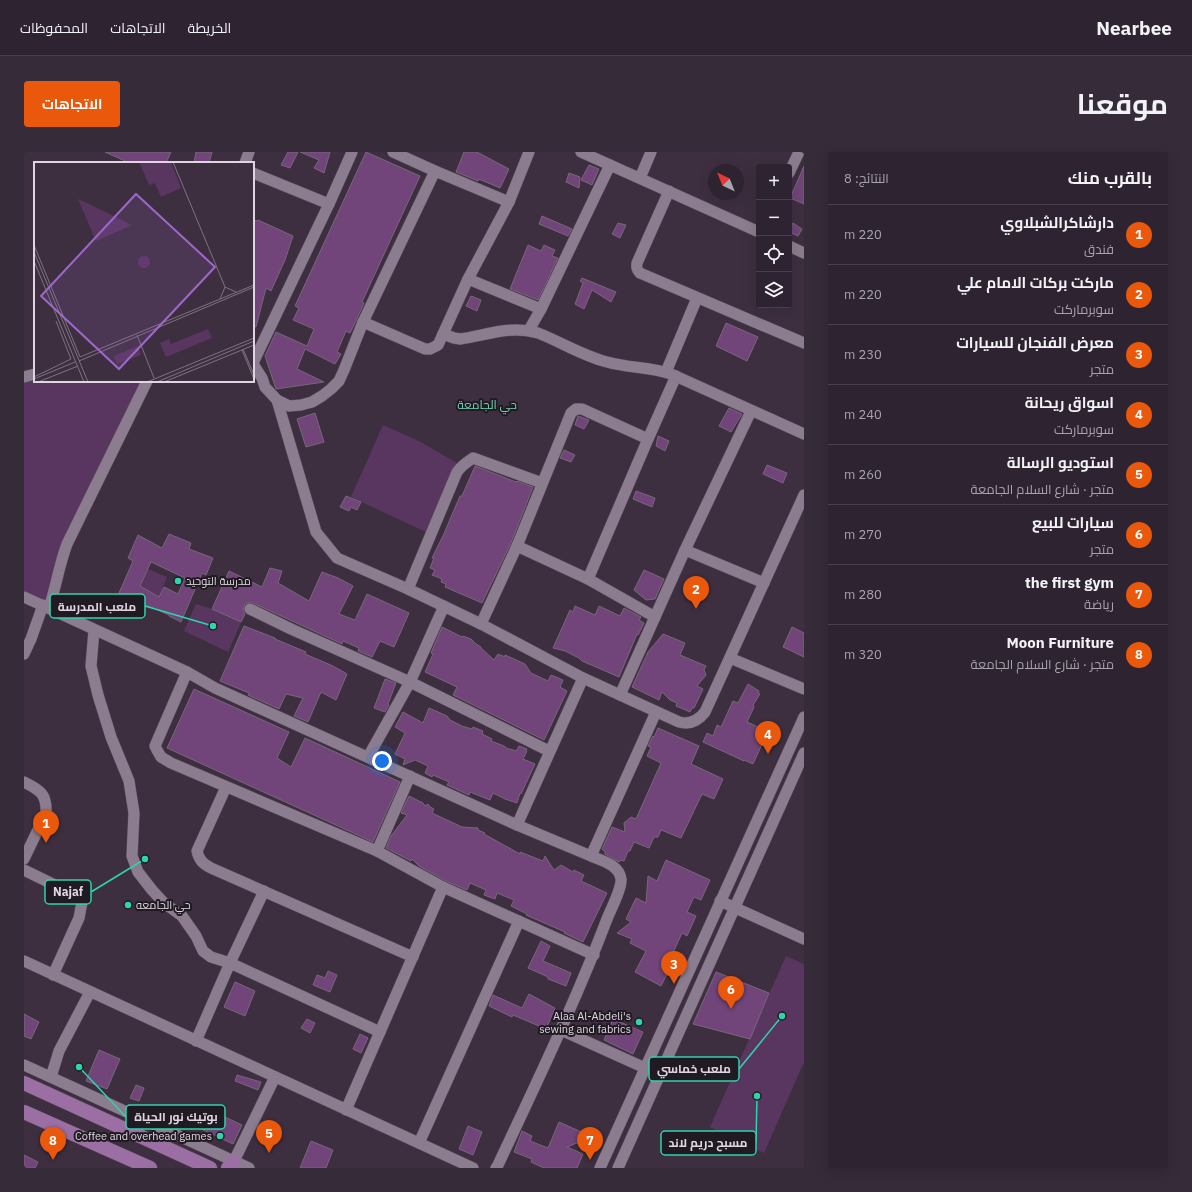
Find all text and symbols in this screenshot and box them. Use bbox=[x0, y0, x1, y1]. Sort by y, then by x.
text: Nearbee bbox=[1096, 16, 1172, 40]
text: المحفوظات bbox=[20, 19, 88, 37]
text: الاتجاهات bbox=[110, 19, 166, 37]
text: الخريطة bbox=[188, 19, 231, 37]
button: الاتجاهات bbox=[24, 81, 120, 127]
text: موقعنا bbox=[1077, 85, 1168, 122]
inset map bbox=[34, 162, 254, 382]
north arrow bbox=[708, 164, 744, 200]
map controls bbox=[756, 164, 792, 308]
button: + bbox=[756, 164, 792, 200]
text: بالقرب منك bbox=[1068, 167, 1152, 189]
text: النتائج: 8 bbox=[844, 170, 889, 187]
button: − bbox=[756, 200, 792, 236]
text: دارشاكرالشبلاوي bbox=[1000, 213, 1114, 232]
text: 220 m bbox=[844, 226, 882, 243]
text: 1 bbox=[1135, 226, 1143, 243]
button: locate bbox=[756, 236, 792, 272]
text: فندق bbox=[1084, 241, 1114, 258]
button: layers bbox=[756, 272, 792, 308]
text: ماركت بركات الامام علي bbox=[957, 273, 1114, 292]
text: 220 m bbox=[844, 286, 882, 303]
text: 2 bbox=[1135, 286, 1143, 303]
text: سوبرماركت bbox=[1054, 301, 1114, 318]
text: معرض الفنجان للسيارات bbox=[956, 333, 1114, 352]
text: 230 m bbox=[844, 346, 882, 363]
text: 3 bbox=[1135, 346, 1143, 363]
text: متجر bbox=[1090, 361, 1114, 378]
text: اسواق ريحانة bbox=[1025, 393, 1114, 412]
district label: حي الجامعة bbox=[457, 397, 517, 415]
text: 240 m bbox=[844, 406, 882, 423]
text: 4 bbox=[1135, 406, 1143, 423]
text: سوبرماركت bbox=[1054, 421, 1114, 438]
text: استوديو الرسالة bbox=[1007, 453, 1114, 472]
text: 260 m bbox=[844, 466, 882, 483]
text: 5 bbox=[1135, 466, 1143, 483]
text: متجر · شارع السلام الجامعة bbox=[970, 481, 1114, 498]
text: سيارات للبيع bbox=[1032, 513, 1114, 532]
text: 270 m bbox=[844, 526, 882, 543]
text: 6 bbox=[1135, 526, 1143, 543]
text: متجر bbox=[1090, 541, 1114, 558]
text: the first gym bbox=[1025, 573, 1114, 592]
place label: مدرسة التوحيد bbox=[186, 574, 251, 588]
marker: مدرسة التوحيد bbox=[173, 576, 183, 586]
pin: 2 bbox=[683, 576, 709, 609]
text: 280 m bbox=[844, 586, 882, 603]
text: 7 bbox=[1135, 586, 1143, 603]
callout: ملعب المدرسة bbox=[50, 594, 145, 618]
text: رياضة bbox=[1084, 596, 1114, 613]
text: ملعب المدرسة bbox=[58, 599, 136, 615]
text: Moon Furniture bbox=[1007, 633, 1114, 652]
text: 320 m bbox=[844, 646, 882, 663]
text: 8 bbox=[1135, 646, 1143, 663]
text: متجر · شارع السلام الجامعة bbox=[970, 656, 1114, 673]
pin: 4 bbox=[755, 721, 781, 754]
your location bbox=[372, 751, 392, 771]
pin: 1 bbox=[33, 810, 59, 843]
callout: Najaf bbox=[45, 880, 91, 904]
text: Najaf bbox=[53, 884, 84, 899]
place label: حي الجامعه bbox=[136, 898, 191, 914]
marker: حي الجامعه bbox=[123, 900, 133, 910]
pin: 3 bbox=[661, 951, 687, 984]
pin: 6 bbox=[718, 976, 744, 1009]
place label: Alaa Al-Abdeli's sewing and fabrics bbox=[539, 1009, 631, 1036]
marker: Alaa Al-Abdeli's sewing and fabrics bbox=[634, 1017, 644, 1027]
callout: ملعب خماسي bbox=[649, 1057, 739, 1081]
text: ملعب خماسي bbox=[657, 1061, 731, 1079]
callout: بوتيك نور الحياة bbox=[126, 1105, 225, 1129]
text: بوتيك نور الحياة bbox=[134, 1109, 218, 1125]
pin: 5 bbox=[256, 1120, 282, 1153]
pin: 8 bbox=[40, 1127, 66, 1160]
pin: 7 bbox=[577, 1127, 603, 1160]
place label: Coffee and overhead games bbox=[75, 1129, 212, 1143]
marker: Coffee and overhead games bbox=[215, 1131, 225, 1141]
callout: مسبح دريم لاند bbox=[661, 1131, 756, 1155]
text: مسبح دريم لاند bbox=[669, 1135, 748, 1152]

